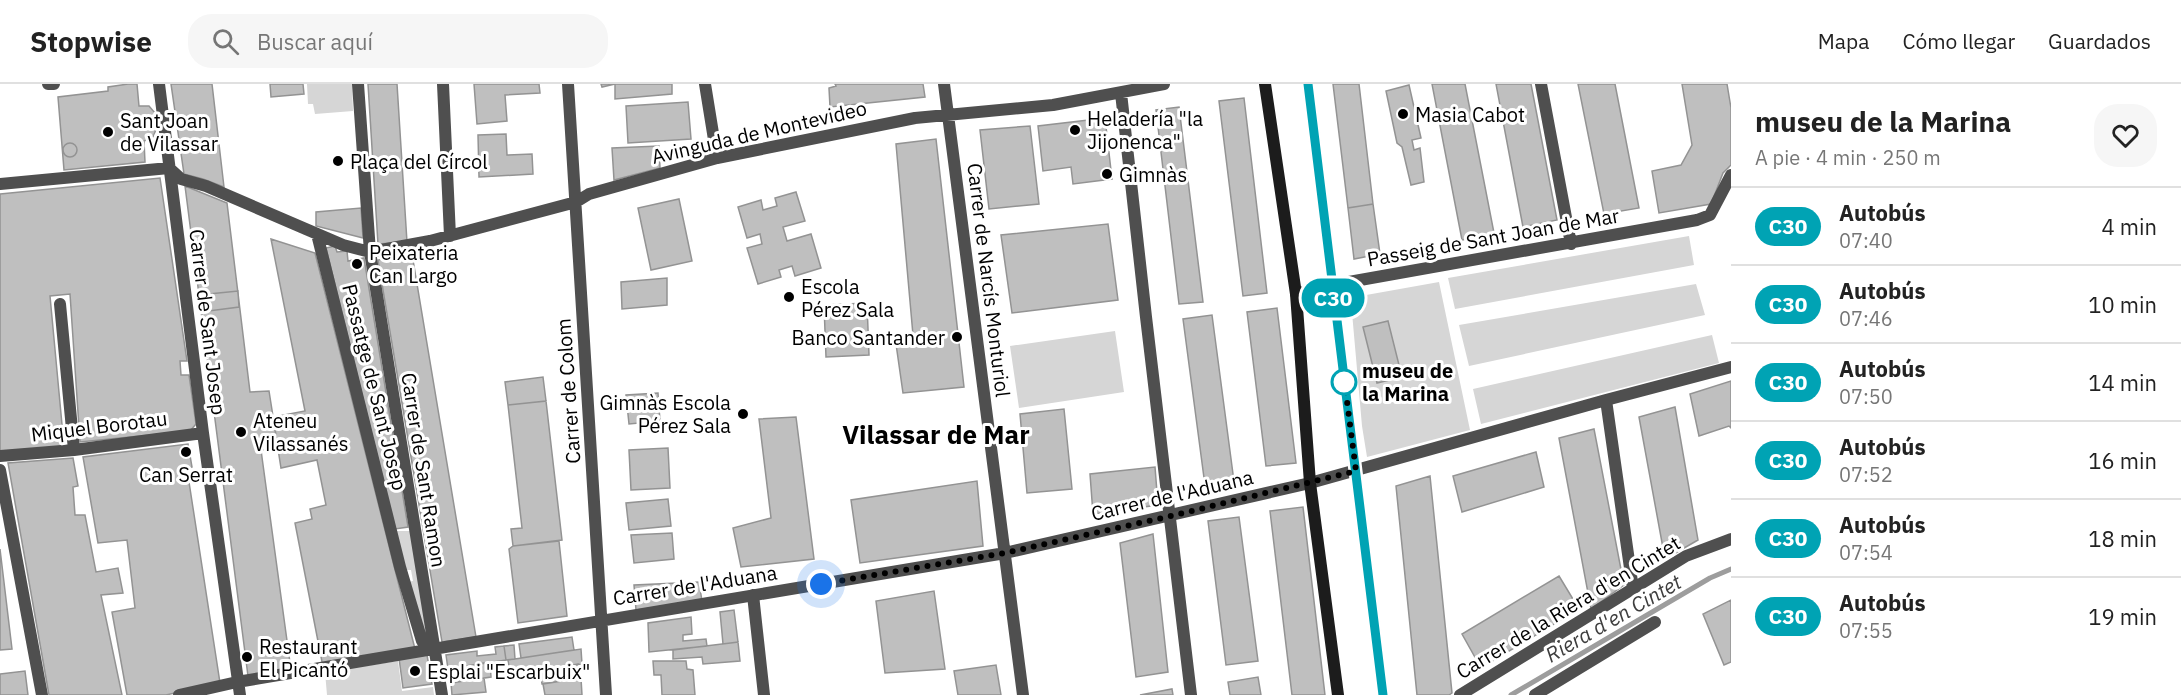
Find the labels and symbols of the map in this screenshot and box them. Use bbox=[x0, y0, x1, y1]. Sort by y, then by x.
street label: Avinguda de Montevideo bbox=[649, 94, 869, 170]
place label: Masia Cabot bbox=[1415, 101, 1525, 128]
place label: Heladería "la Jijonenca" bbox=[1087, 105, 1203, 155]
place label: Sant Joan de Vilassar bbox=[120, 107, 218, 157]
marker: Masia Cabot bbox=[1396, 107, 1410, 121]
marker: Heladería "la Jijonenca" bbox=[1068, 123, 1082, 137]
marker: Sant Joan de Vilassar bbox=[101, 125, 115, 139]
place label: Plaça del Círcol bbox=[350, 148, 488, 175]
marker: Plaça del Círcol bbox=[331, 154, 345, 168]
street label: Carrer de Narcís Monturiol bbox=[961, 161, 1017, 399]
place label: Gimnàs bbox=[1119, 161, 1187, 188]
marker: Gimnàs bbox=[1100, 167, 1114, 181]
street label: Passeig de Sant Joan de Mar bbox=[1365, 202, 1621, 272]
street label: Carrer de Sant Josep bbox=[183, 227, 233, 417]
place label: Peixateria Can Largo bbox=[369, 239, 459, 289]
marker: Peixateria Can Largo bbox=[350, 257, 364, 271]
place label: Escola Pérez Sala bbox=[801, 273, 895, 323]
line badge: C30 bbox=[1298, 278, 1368, 318]
street label: Passatge de Sant Josep bbox=[336, 281, 414, 493]
marker: Escola Pérez Sala bbox=[782, 290, 796, 304]
street label: Carrer de Colom bbox=[549, 317, 587, 465]
place label: Banco Santander bbox=[791, 324, 945, 351]
marker: Banco Santander bbox=[950, 330, 964, 344]
place label: museu de la Marina bbox=[1362, 357, 1453, 407]
marker: museu de la Marina bbox=[1331, 369, 1357, 395]
street label: Carrer de Sant Ramon bbox=[395, 371, 453, 569]
place label: Gimnàs Escola Pérez Sala bbox=[599, 389, 731, 439]
street label: Miquel Borotau bbox=[29, 404, 169, 448]
place label: Ateneu Vilassanés bbox=[253, 407, 348, 457]
marker: Gimnàs Escola Pérez Sala bbox=[736, 407, 750, 421]
district label: Vilassar de Mar bbox=[842, 417, 1030, 451]
marker: Ateneu Vilassanés bbox=[234, 425, 248, 439]
marker: Can Serrat bbox=[179, 445, 193, 459]
place label: Can Serrat bbox=[139, 461, 233, 488]
street label: Carrer de l'Aduana bbox=[1088, 463, 1256, 527]
street label: Carrer de la Riera d'en Cintet bbox=[1452, 531, 1684, 683]
street label: Carrer de l'Aduana bbox=[611, 559, 779, 611]
your location bbox=[806, 569, 836, 599]
water label: Riera d'en Cintet bbox=[1541, 569, 1685, 667]
place label: Restaurant El Picantó bbox=[259, 633, 357, 683]
marker: Restaurant El Picantó bbox=[240, 650, 254, 664]
place label: Esplai "Escarbuix" bbox=[427, 658, 590, 685]
marker: Esplai "Escarbuix" bbox=[408, 664, 422, 678]

